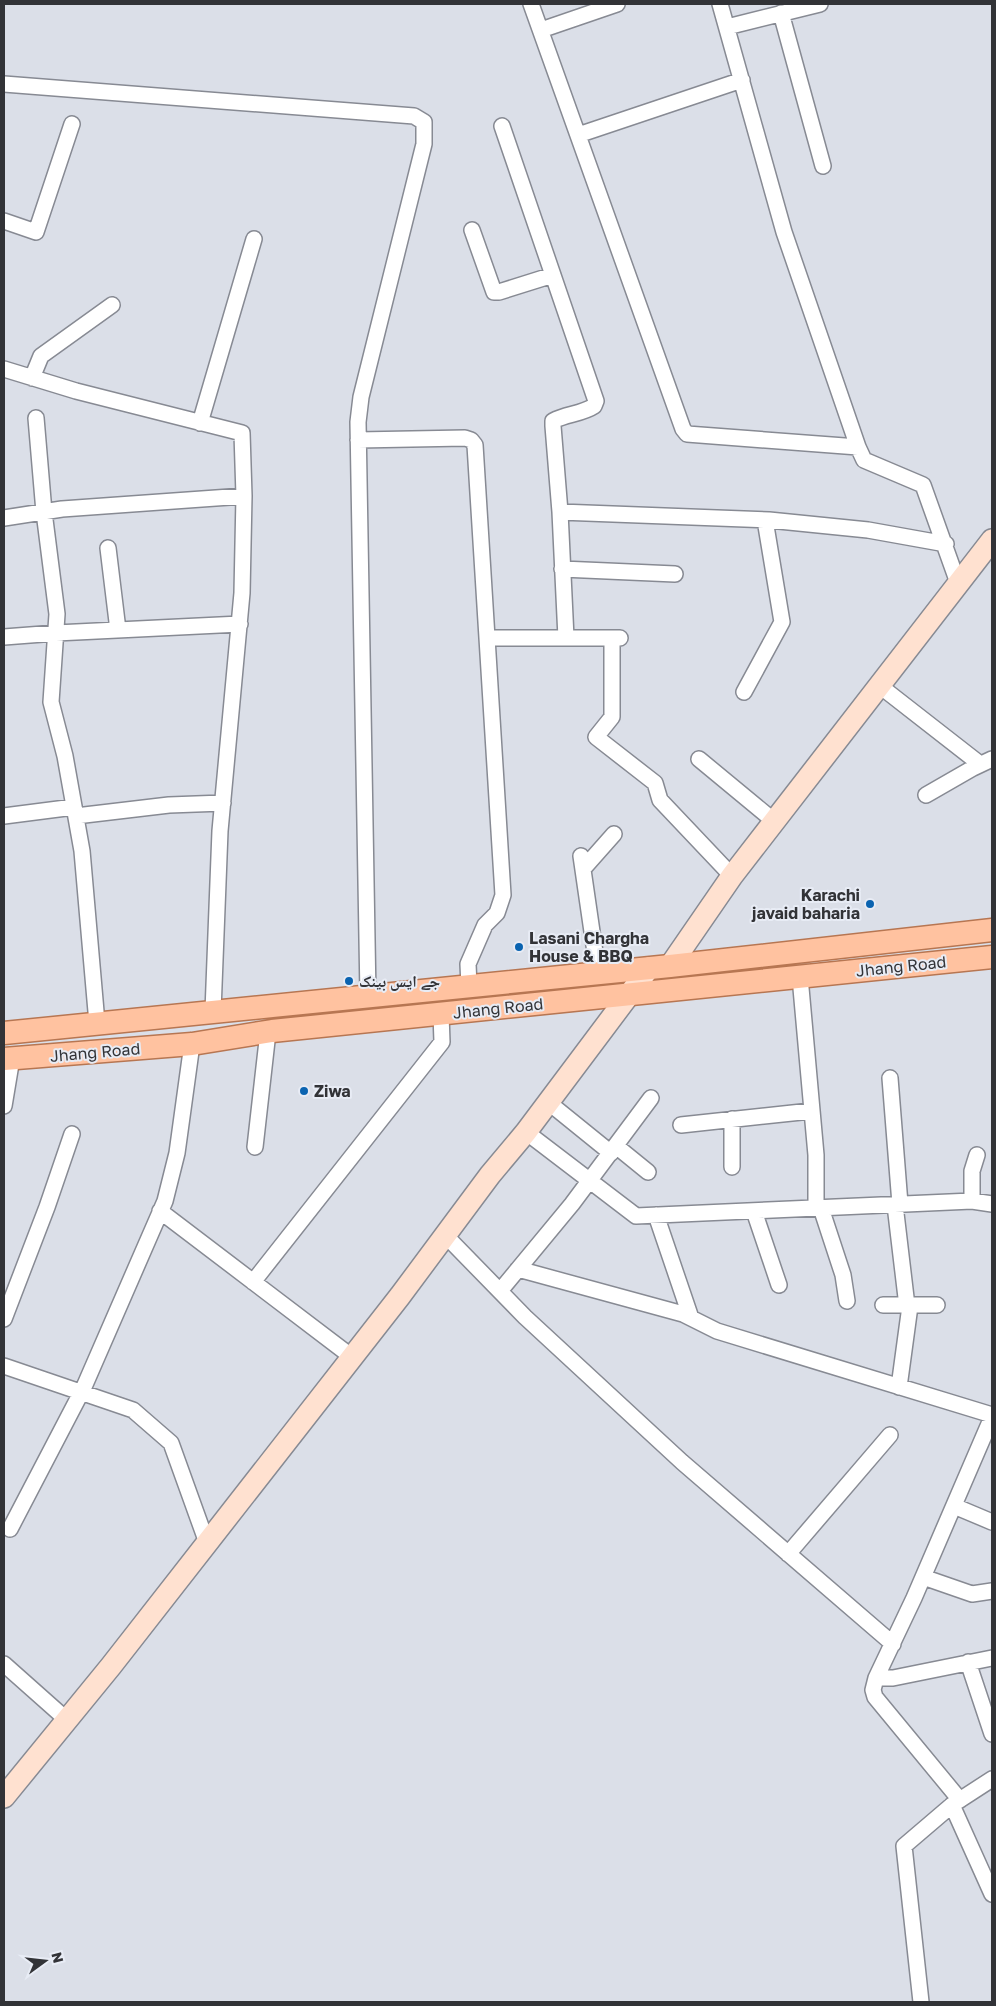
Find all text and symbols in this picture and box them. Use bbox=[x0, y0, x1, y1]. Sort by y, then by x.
place label: Karachi javaid baharia bbox=[751, 885, 860, 923]
marker: Karachi javaid baharia bbox=[864, 898, 876, 910]
place label: Lasani Chargha House & BBQ bbox=[529, 928, 649, 966]
marker: Lasani Chargha House & BBQ bbox=[513, 941, 525, 953]
street label: Jhang Road bbox=[855, 951, 947, 981]
place label: جے ایس بینک bbox=[359, 971, 440, 991]
marker: جے ایس بینک bbox=[343, 975, 355, 987]
street label: Jhang Road bbox=[452, 993, 544, 1023]
street label: Jhang Road bbox=[49, 1038, 141, 1066]
place label: Ziwa bbox=[314, 1081, 351, 1101]
marker: Ziwa bbox=[298, 1085, 310, 1097]
north arrow bbox=[20, 1936, 70, 1986]
text: N bbox=[48, 1950, 68, 1965]

